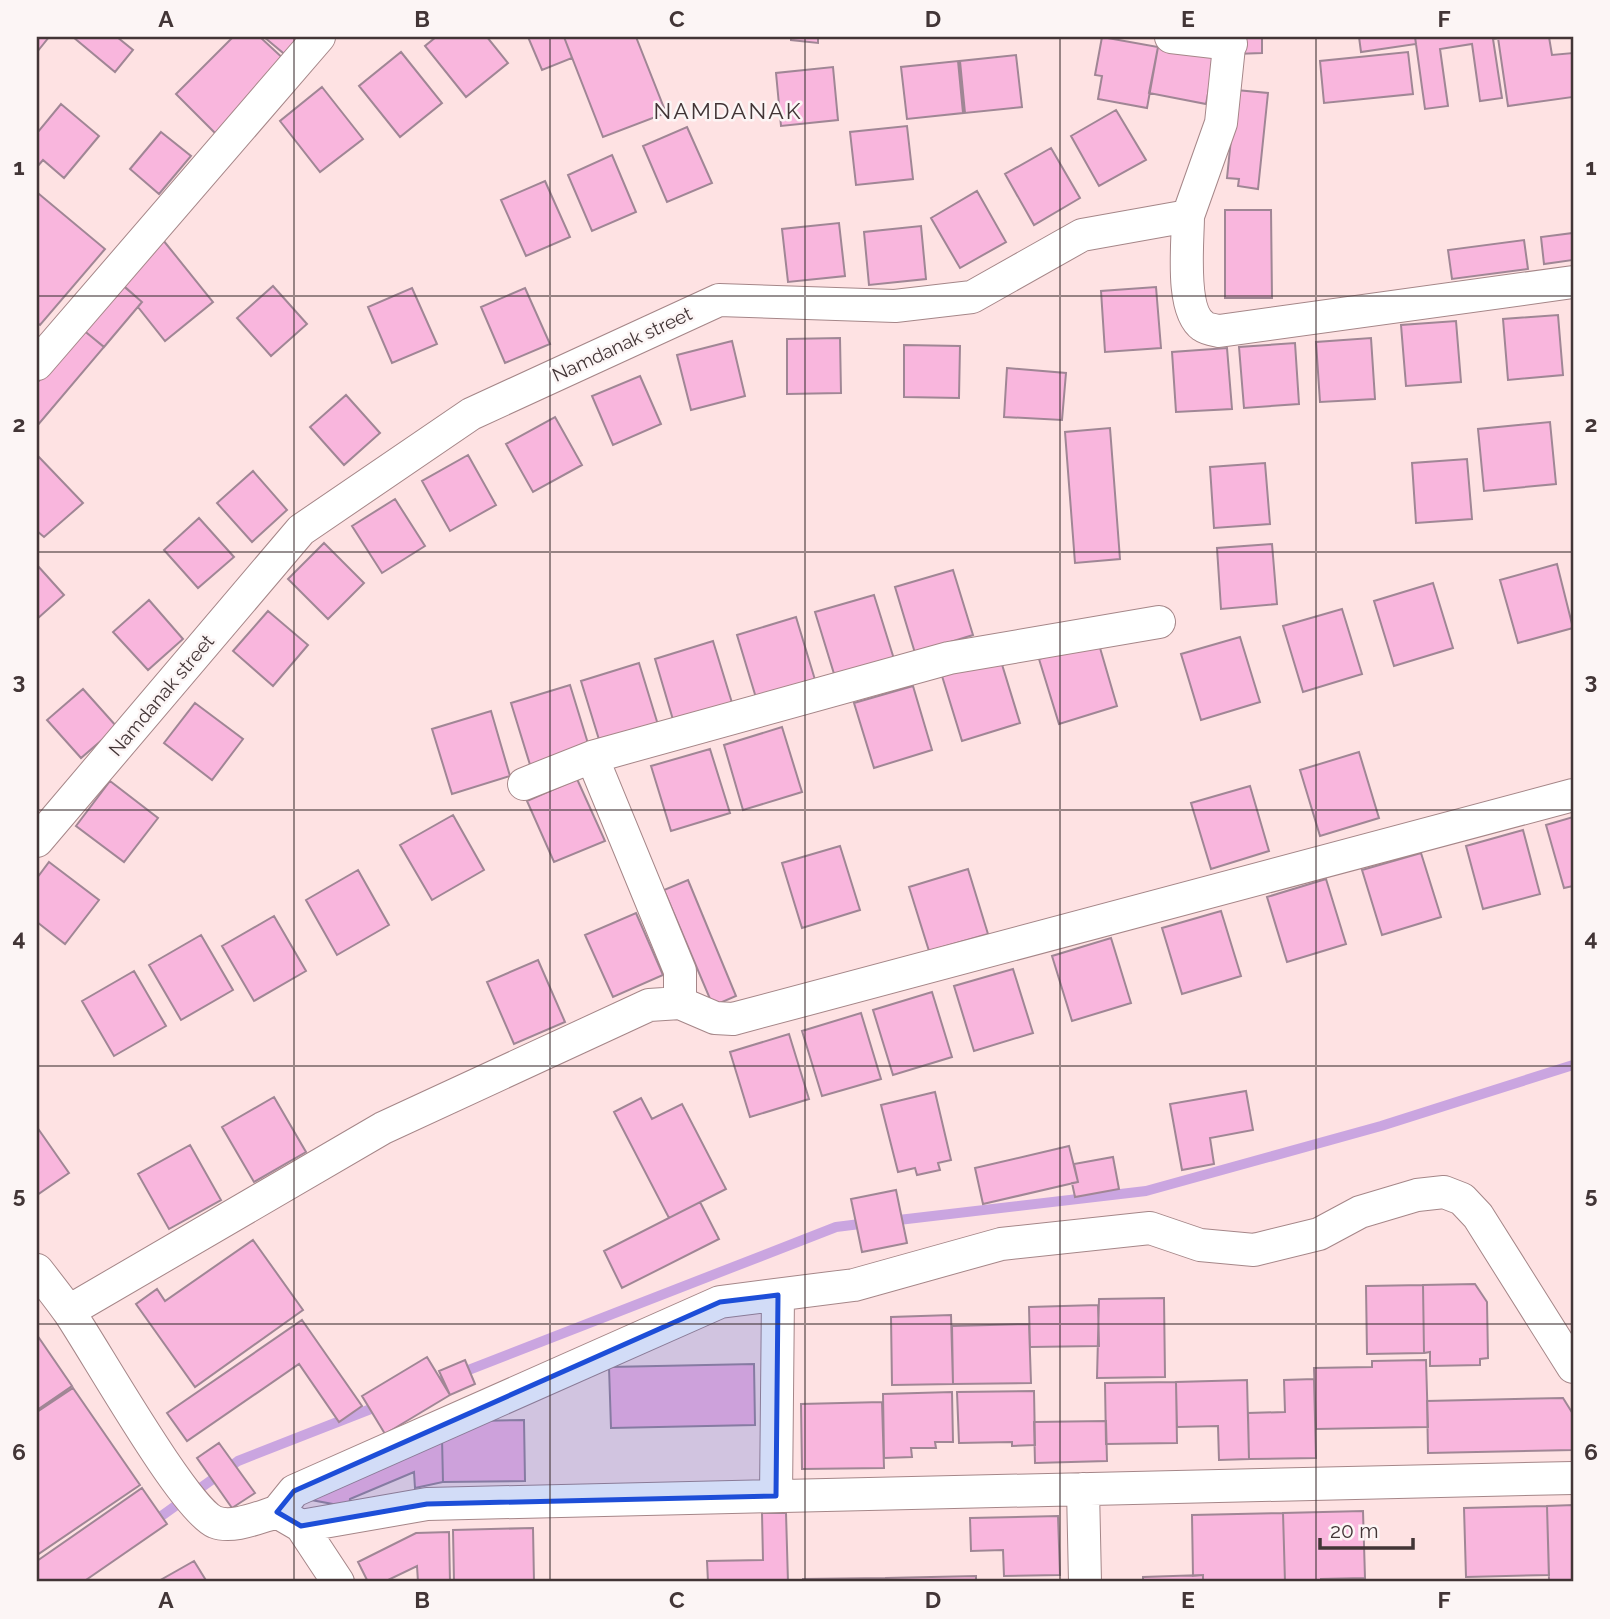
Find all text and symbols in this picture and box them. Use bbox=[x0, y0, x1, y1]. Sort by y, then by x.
text: A bbox=[158, 5, 174, 32]
text: B bbox=[414, 5, 430, 32]
text: C bbox=[669, 5, 685, 32]
text: D bbox=[925, 5, 941, 32]
text: E bbox=[1181, 5, 1195, 32]
text: F bbox=[1437, 5, 1451, 32]
district label: NAMDANAK bbox=[654, 97, 803, 124]
text: 1 bbox=[13, 153, 25, 180]
text: 1 bbox=[1585, 153, 1597, 180]
street label: Namdanak street bbox=[549, 302, 696, 386]
text: 2 bbox=[13, 410, 25, 437]
text: 2 bbox=[1585, 410, 1597, 437]
street label: Namdanak street bbox=[104, 629, 218, 760]
text: 3 bbox=[13, 667, 25, 694]
text: 3 bbox=[1585, 667, 1597, 694]
text: 4 bbox=[12, 924, 26, 951]
text: 4 bbox=[1584, 924, 1598, 951]
text: 5 bbox=[13, 1181, 26, 1208]
text: 5 bbox=[1585, 1181, 1598, 1208]
text: 6 bbox=[12, 1438, 26, 1465]
text: 6 bbox=[1584, 1438, 1598, 1465]
scale bar bbox=[1320, 1507, 1412, 1551]
text: 20 m bbox=[1330, 1518, 1378, 1543]
text: A bbox=[158, 1586, 174, 1613]
text: B bbox=[414, 1586, 430, 1613]
text: C bbox=[669, 1586, 685, 1613]
text: D bbox=[925, 1586, 941, 1613]
text: E bbox=[1181, 1586, 1195, 1613]
text: F bbox=[1437, 1586, 1451, 1613]

